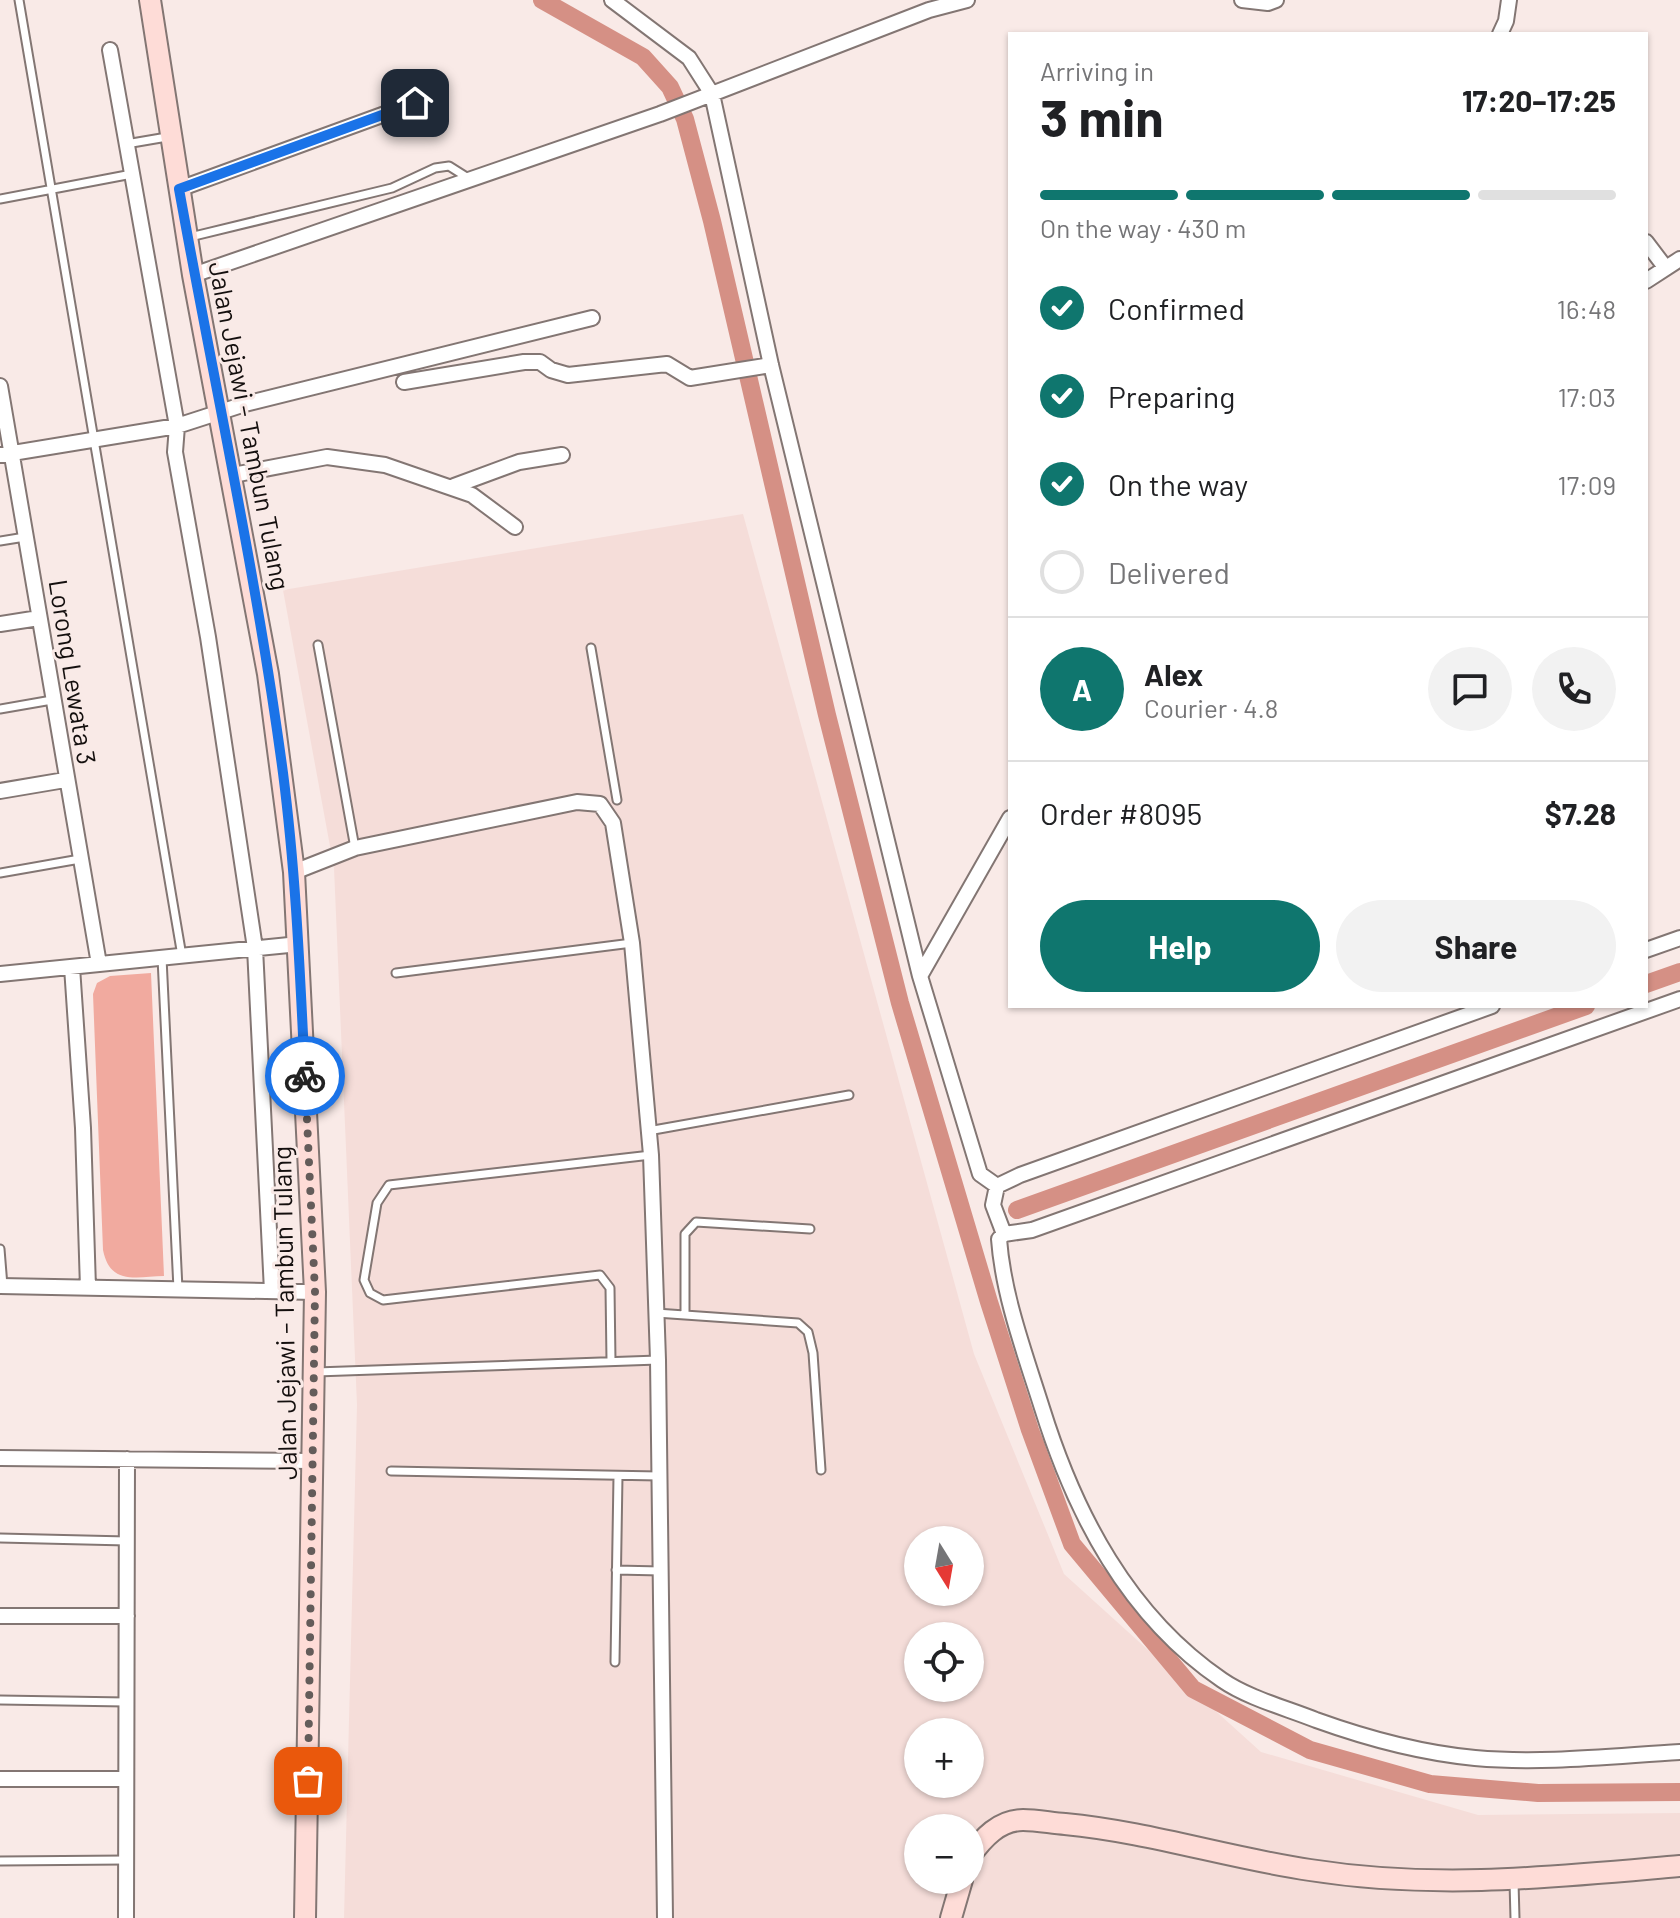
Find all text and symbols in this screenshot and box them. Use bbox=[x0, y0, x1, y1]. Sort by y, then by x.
text: Arriving in bbox=[1040, 55, 1154, 86]
pin bbox=[381, 69, 449, 137]
icon: home bbox=[393, 81, 437, 125]
text: 17:20–17:25 bbox=[1462, 82, 1616, 118]
text: 3 min bbox=[1040, 85, 1164, 147]
text: On the way · 430 m bbox=[1040, 212, 1246, 243]
street label: Jalan Jejawi – Tambun Tulang bbox=[203, 259, 298, 593]
icon: check bbox=[1040, 286, 1084, 330]
text: Confirmed bbox=[1108, 290, 1245, 326]
text: 16:48 bbox=[1557, 293, 1616, 324]
icon: check bbox=[1040, 374, 1084, 418]
text: Preparing bbox=[1108, 378, 1235, 414]
text: 17:03 bbox=[1558, 381, 1616, 412]
icon: check bbox=[1040, 462, 1084, 506]
text: On the way bbox=[1108, 466, 1248, 502]
text: 17:09 bbox=[1558, 469, 1616, 500]
text: Delivered bbox=[1108, 554, 1230, 590]
street label: Lorong Lewata 3 bbox=[44, 577, 103, 766]
button: chat bbox=[1428, 647, 1512, 731]
button: phone bbox=[1532, 647, 1616, 731]
text: Alex bbox=[1144, 656, 1203, 692]
text: A bbox=[1072, 671, 1092, 707]
text: Courier · 4.8 bbox=[1144, 692, 1278, 723]
text: Order #8095 bbox=[1040, 795, 1202, 831]
text: $7.28 bbox=[1545, 795, 1616, 831]
button: Help bbox=[1040, 900, 1320, 992]
button: Share bbox=[1336, 900, 1616, 992]
courier bbox=[265, 1036, 345, 1116]
icon: bike bbox=[283, 1054, 327, 1098]
street label: Jalan Jejawi – Tambun Tulang bbox=[265, 1146, 302, 1480]
north arrow bbox=[904, 1526, 984, 1606]
map controls bbox=[904, 1526, 984, 1894]
button: locate bbox=[904, 1622, 984, 1702]
button: + bbox=[904, 1718, 984, 1798]
pin bbox=[274, 1747, 342, 1815]
icon: bag bbox=[286, 1759, 330, 1803]
button: − bbox=[904, 1814, 984, 1894]

